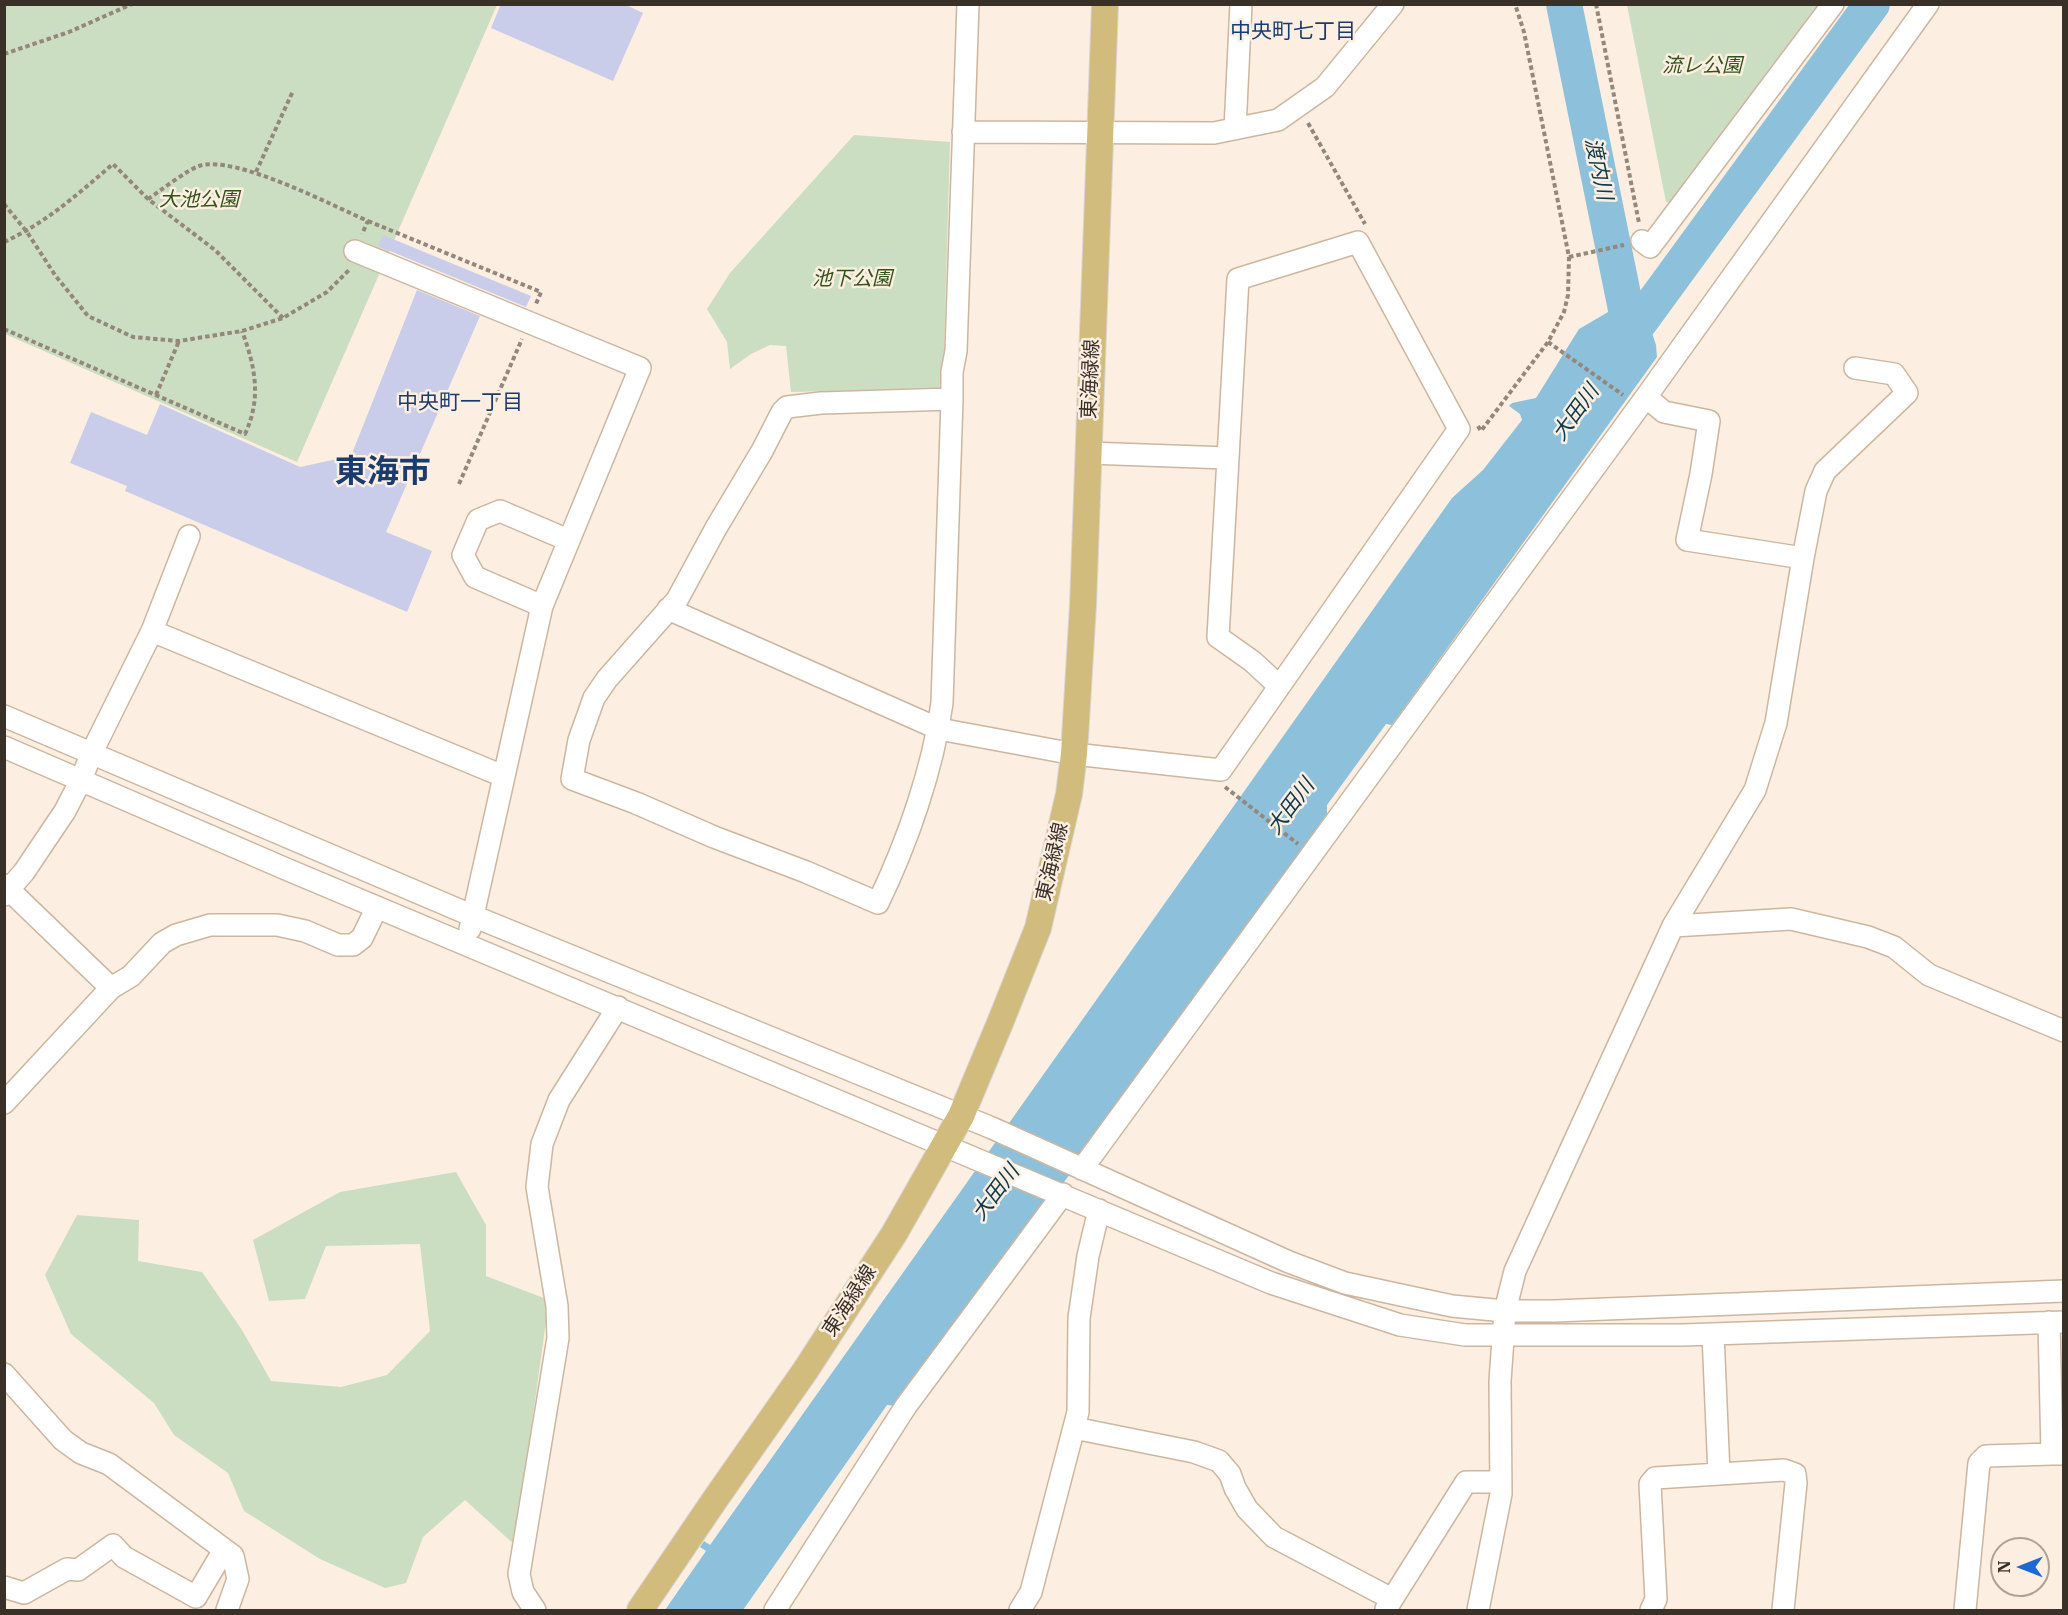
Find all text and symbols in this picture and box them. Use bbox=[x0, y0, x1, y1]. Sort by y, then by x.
district label: 中央町七丁目 bbox=[1230, 19, 1356, 45]
park label: 流レ公園 bbox=[1662, 54, 1742, 78]
water label: 渡内川 bbox=[1579, 136, 1617, 202]
park label: 大池公園 bbox=[159, 188, 239, 212]
park label: 池下公園 bbox=[812, 267, 892, 291]
street label: 東海緑線 bbox=[1078, 339, 1104, 419]
water label: 大田川 bbox=[1547, 380, 1605, 446]
district label: 中央町一丁目 bbox=[397, 390, 523, 416]
district label: 東海市 bbox=[335, 454, 431, 492]
water label: 大田川 bbox=[1262, 774, 1320, 840]
street label: 東海緑線 bbox=[1032, 820, 1074, 904]
water label: 大田川 bbox=[967, 1160, 1025, 1226]
street label: 東海緑線 bbox=[818, 1261, 882, 1341]
north arrow bbox=[1990, 1537, 2050, 1597]
text: N bbox=[1994, 1561, 2014, 1573]

